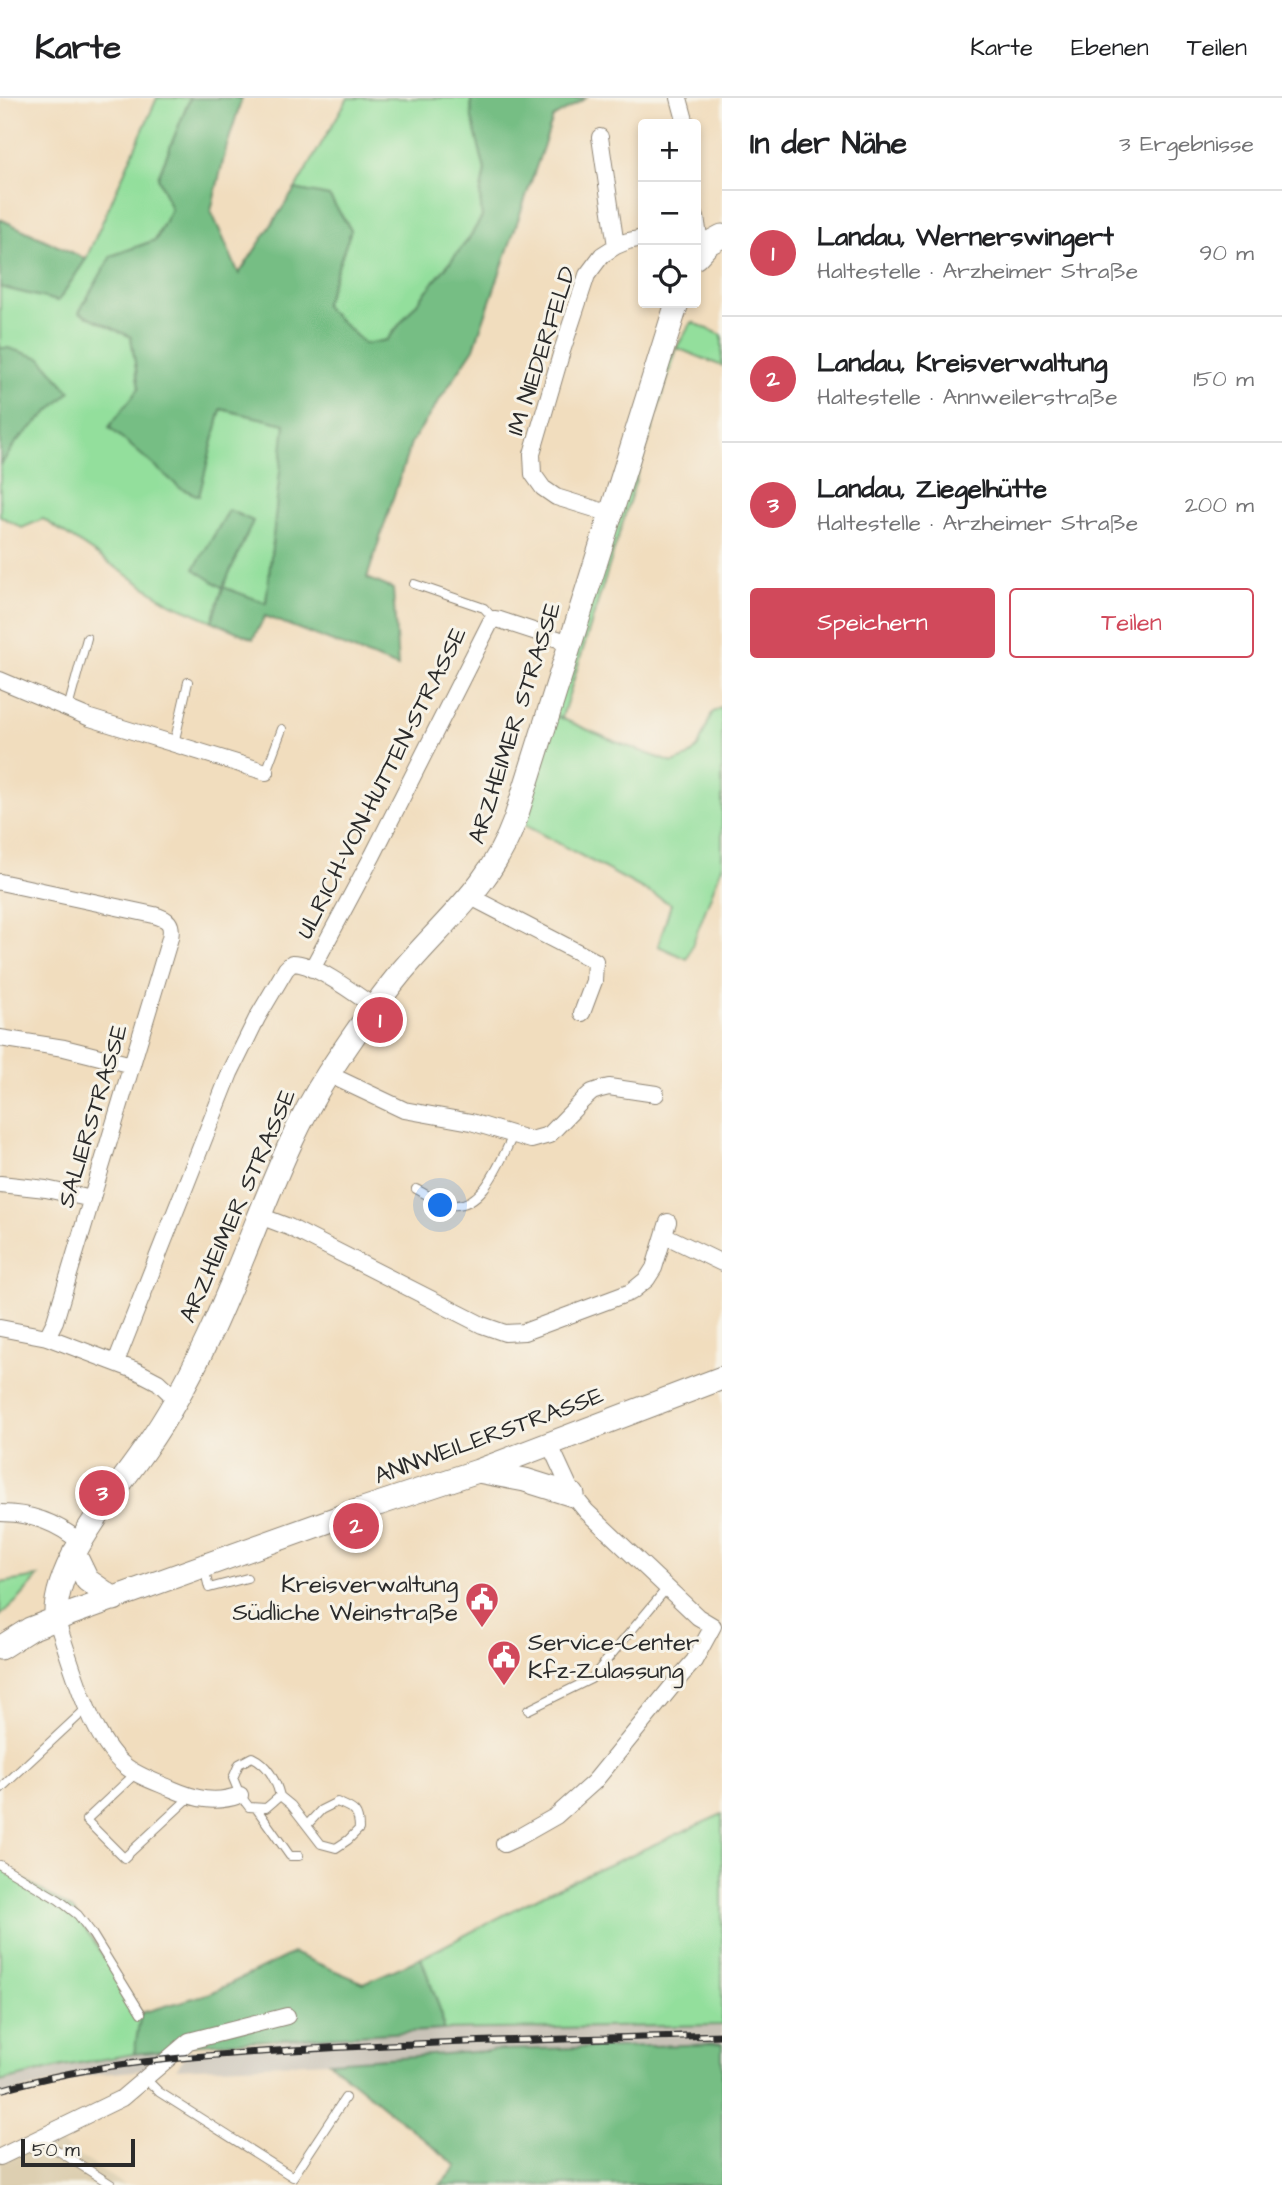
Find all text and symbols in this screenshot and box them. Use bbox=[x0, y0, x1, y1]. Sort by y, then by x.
text: Karte bbox=[35, 25, 121, 71]
text: Karte bbox=[970, 31, 1033, 65]
text: Ebenen bbox=[1071, 31, 1149, 65]
text: Teilen bbox=[1187, 31, 1247, 65]
map controls bbox=[638, 119, 701, 308]
button: + bbox=[638, 119, 701, 182]
text: In der Nähe bbox=[750, 123, 907, 165]
text: 3 Ergebnisse bbox=[1119, 128, 1254, 160]
button: − bbox=[638, 182, 701, 245]
text: Landau, Wernerswingert bbox=[817, 219, 1114, 255]
text: 1 bbox=[772, 237, 774, 269]
text: 90 m bbox=[1199, 237, 1254, 269]
button: locate bbox=[638, 245, 701, 308]
text: Haltestelle · Arzheimer Straße bbox=[817, 255, 1138, 287]
street label: IM NIEDERFELD bbox=[499, 262, 585, 440]
text: Landau, Kreisverwaltung bbox=[817, 345, 1108, 381]
text: 2 bbox=[766, 363, 780, 395]
text: 150 m bbox=[1193, 363, 1254, 395]
text: Haltestelle · Annweilerstraße bbox=[817, 381, 1118, 413]
text: Landau, Ziegelhütte bbox=[817, 471, 1047, 507]
text: 3 bbox=[767, 489, 779, 521]
text: 200 m bbox=[1185, 489, 1254, 521]
text: Haltestelle · Arzheimer Straße bbox=[817, 507, 1138, 539]
button: Speichern bbox=[750, 588, 995, 658]
button: Teilen bbox=[1009, 588, 1254, 658]
street label: ARZHEIMER STRASSE bbox=[460, 598, 570, 848]
street label: ULRICH-VON-HUTTEN-STRASSE bbox=[288, 621, 476, 945]
pin: 1 bbox=[357, 994, 403, 1046]
street label: SALIERSTRASSE bbox=[49, 1020, 137, 1212]
street label: ARZHEIMER STRASSE bbox=[171, 1084, 305, 1328]
your location bbox=[423, 1188, 457, 1222]
street label: ANNWEILERSTRASSE bbox=[370, 1379, 608, 1493]
pin: 3 bbox=[79, 1467, 125, 1519]
pin: 2 bbox=[333, 1500, 379, 1552]
place label: Kreisverwaltung Südliche Weinstraße bbox=[233, 1568, 458, 1630]
public building icon: Kreisverwaltung Südliche Weinstraße bbox=[463, 1580, 501, 1629]
place label: Service-Center Kfz-Zulassung bbox=[528, 1626, 699, 1689]
public building icon: Service-Center Kfz-Zulassung bbox=[485, 1638, 523, 1687]
scale bar bbox=[21, 2136, 135, 2168]
text: 50 m bbox=[32, 2137, 80, 2164]

